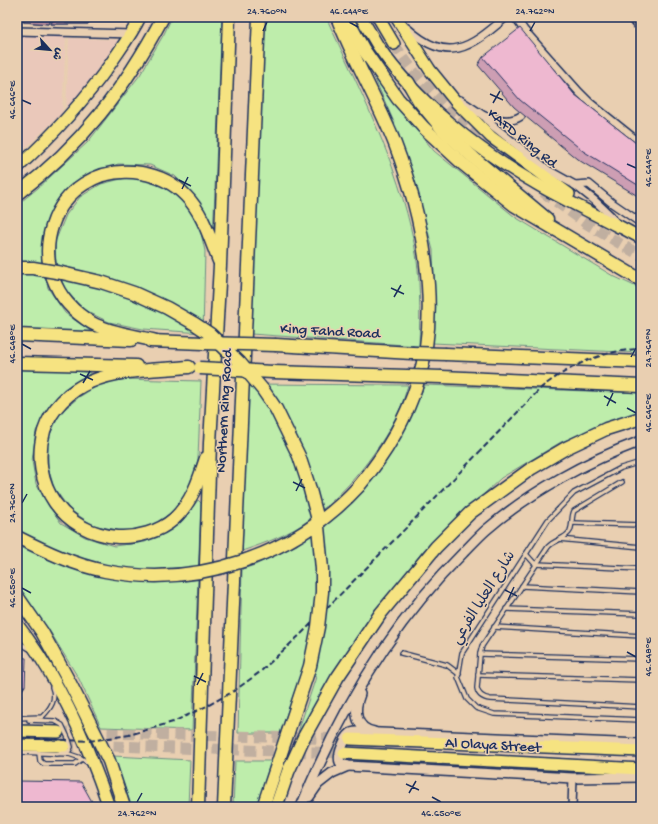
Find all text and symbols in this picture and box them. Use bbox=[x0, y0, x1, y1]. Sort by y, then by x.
text: 24.760°N bbox=[247, 6, 287, 18]
text: 46.644°E bbox=[330, 6, 369, 18]
text: 24.762°N bbox=[516, 6, 555, 18]
north arrow bbox=[30, 30, 70, 70]
text: ش bbox=[49, 46, 65, 62]
text: 46.646°E bbox=[7, 80, 19, 119]
street label: KAFD Ring Rd bbox=[483, 105, 562, 174]
text: 46.644°E bbox=[643, 148, 655, 187]
street label: King Fahd Road bbox=[280, 320, 382, 344]
text: 46.648°E bbox=[7, 324, 19, 363]
text: 24.764°N bbox=[643, 328, 655, 367]
street label: Northern Ring Road bbox=[213, 347, 237, 473]
text: 46.646°E bbox=[643, 393, 655, 432]
text: 24.760°N bbox=[7, 483, 19, 523]
street label: شارع العليا الفرعي bbox=[448, 548, 522, 649]
text: 46.650°E bbox=[7, 567, 19, 608]
text: 46.648°E bbox=[643, 637, 655, 676]
street label: Al Olaya Street bbox=[445, 735, 543, 758]
text: 24.762°N bbox=[118, 808, 157, 820]
text: 46.650°E bbox=[421, 808, 462, 820]

